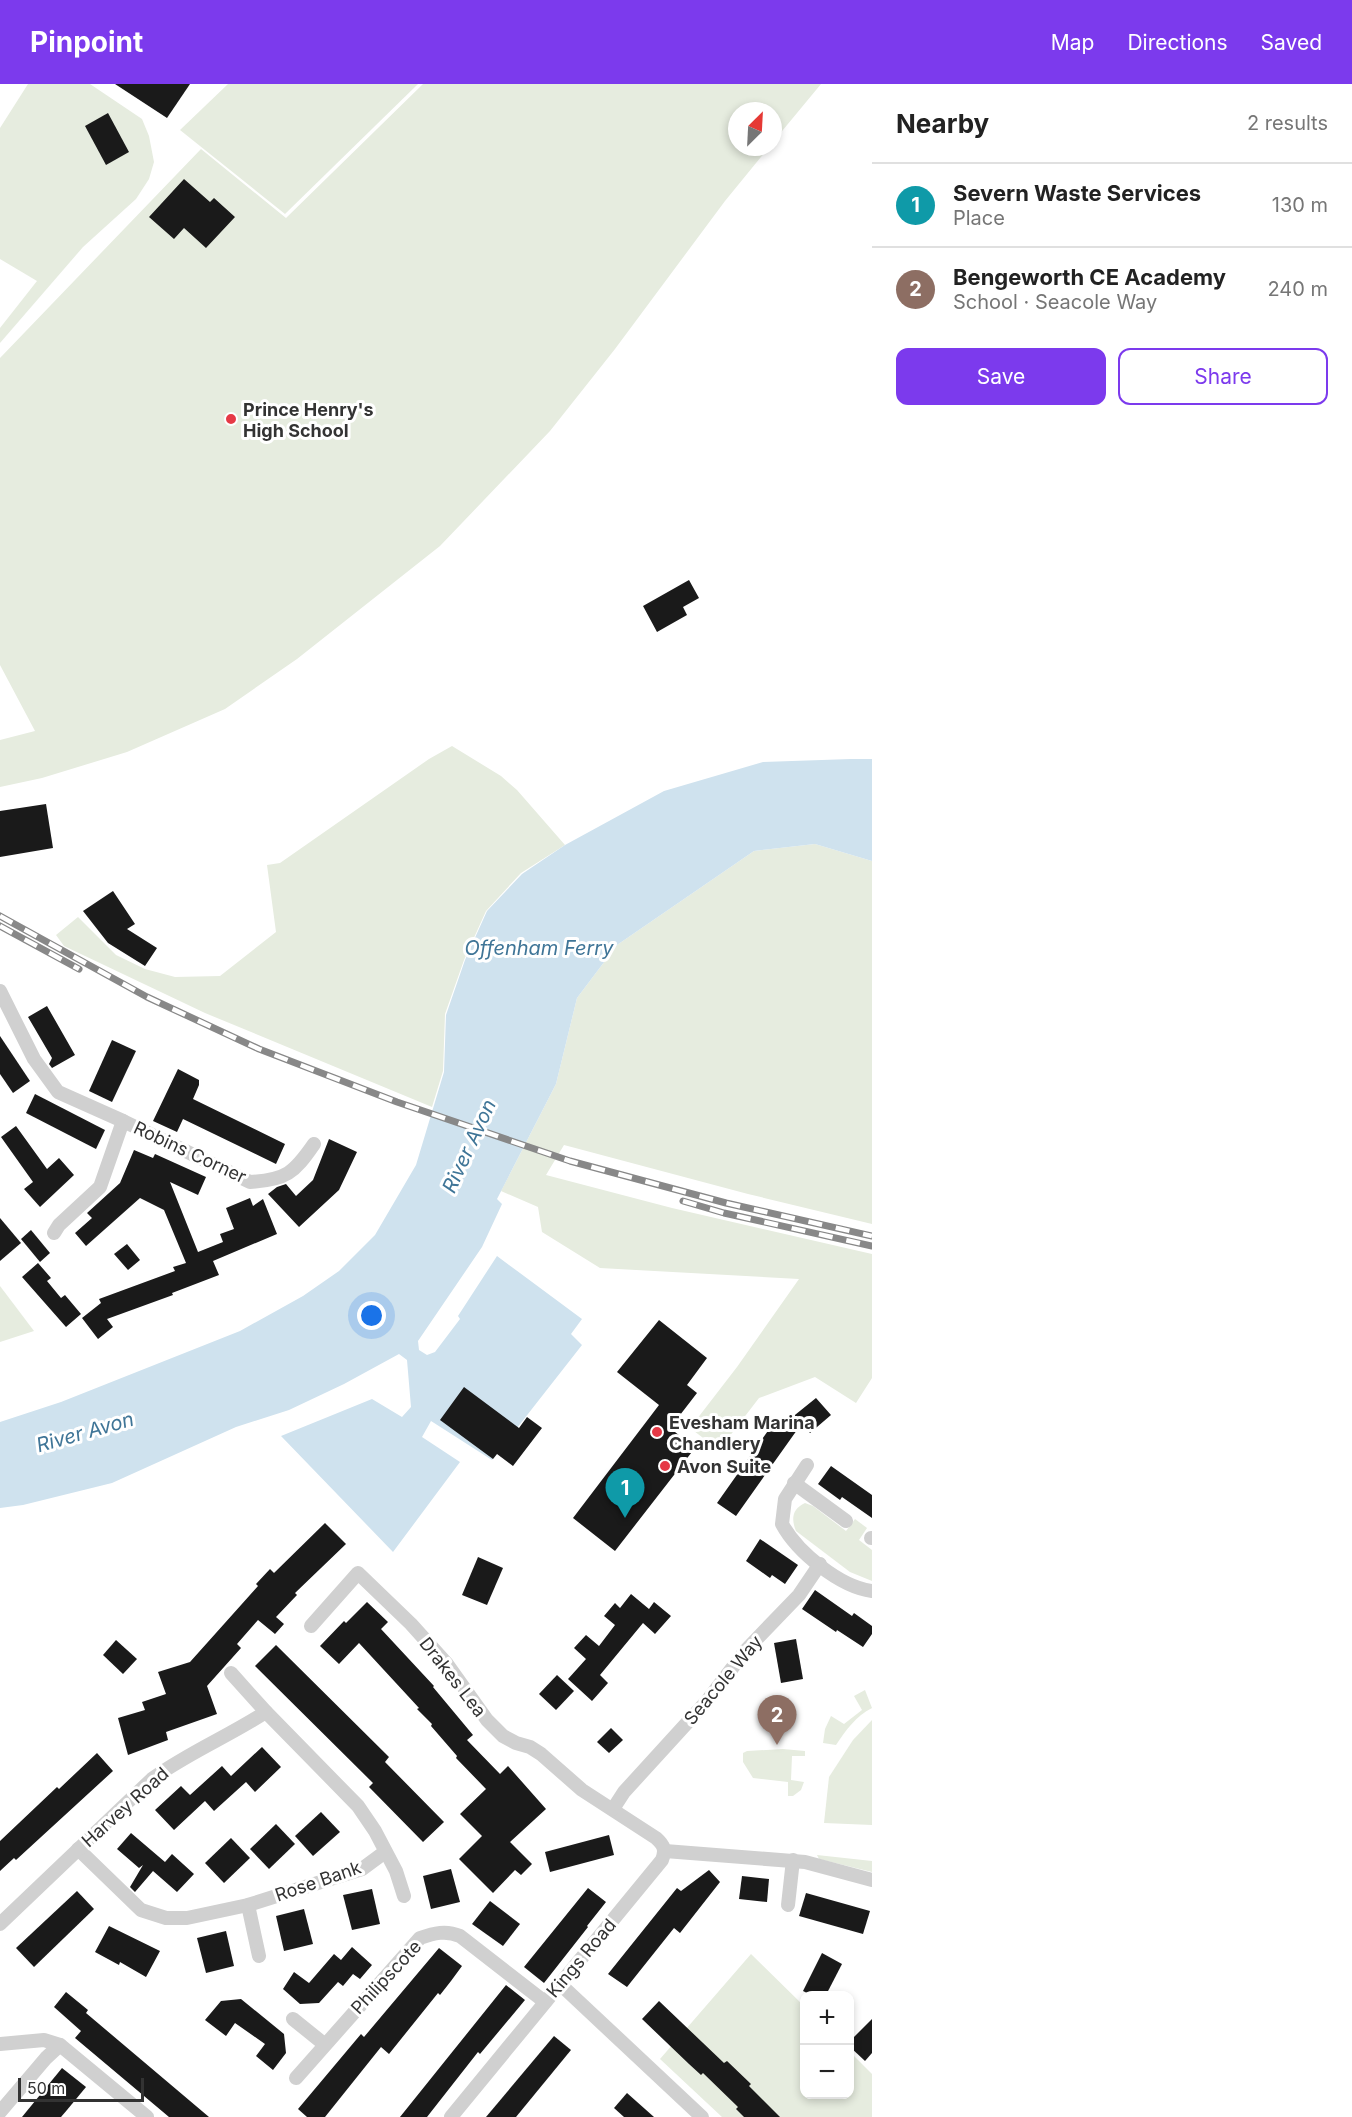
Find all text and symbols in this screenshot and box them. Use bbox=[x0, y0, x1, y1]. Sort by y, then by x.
text: Pinpoint bbox=[30, 25, 143, 59]
text: Map bbox=[1051, 30, 1094, 55]
text: Directions bbox=[1127, 30, 1228, 55]
text: Saved bbox=[1261, 30, 1322, 55]
north arrow bbox=[728, 102, 782, 156]
text: Nearby bbox=[896, 108, 989, 139]
text: 2 results bbox=[1247, 111, 1328, 135]
text: Severn Waste Services bbox=[953, 180, 1201, 206]
text: 1 bbox=[911, 193, 920, 217]
text: 130 m bbox=[1272, 193, 1328, 217]
text: Place bbox=[953, 206, 1005, 230]
text: Bengeworth CE Academy bbox=[953, 264, 1226, 290]
text: 2 bbox=[909, 277, 922, 301]
text: 240 m bbox=[1267, 277, 1328, 301]
text: School · Seacole Way bbox=[953, 290, 1157, 314]
button: Save bbox=[896, 348, 1106, 405]
button: Share bbox=[1118, 348, 1328, 405]
place label: Prince Henry's High School bbox=[243, 399, 374, 441]
marker: Prince Henry's High School bbox=[224, 412, 238, 426]
water label: Offenham Ferry bbox=[465, 936, 614, 960]
water label: River Avon bbox=[437, 1095, 501, 1197]
street label: Robins Corner bbox=[130, 1117, 250, 1187]
your location bbox=[357, 1301, 386, 1330]
water label: River Avon bbox=[33, 1407, 137, 1457]
place label: Evesham Marina Chandlery bbox=[669, 1412, 815, 1454]
marker: Evesham Marina Chandlery bbox=[650, 1425, 664, 1439]
place label: Avon Suite bbox=[677, 1456, 771, 1477]
marker: Avon Suite bbox=[658, 1459, 672, 1473]
pin: 1 bbox=[606, 1468, 644, 1518]
street label: Seacole Way bbox=[680, 1631, 766, 1729]
street label: Drakes Lea bbox=[415, 1633, 491, 1721]
pin: 2 bbox=[758, 1696, 796, 1745]
street label: Harvey Road bbox=[77, 1763, 173, 1851]
street label: Rose Bank bbox=[272, 1856, 364, 1906]
street label: Kings Road bbox=[542, 1914, 620, 2002]
street label: Philipscote bbox=[347, 1936, 425, 2018]
map controls bbox=[800, 1991, 854, 2099]
button: + bbox=[800, 1991, 854, 2045]
button: − bbox=[800, 2045, 854, 2099]
scale bar bbox=[18, 2075, 144, 2102]
text: 50 m bbox=[27, 2078, 65, 2098]

